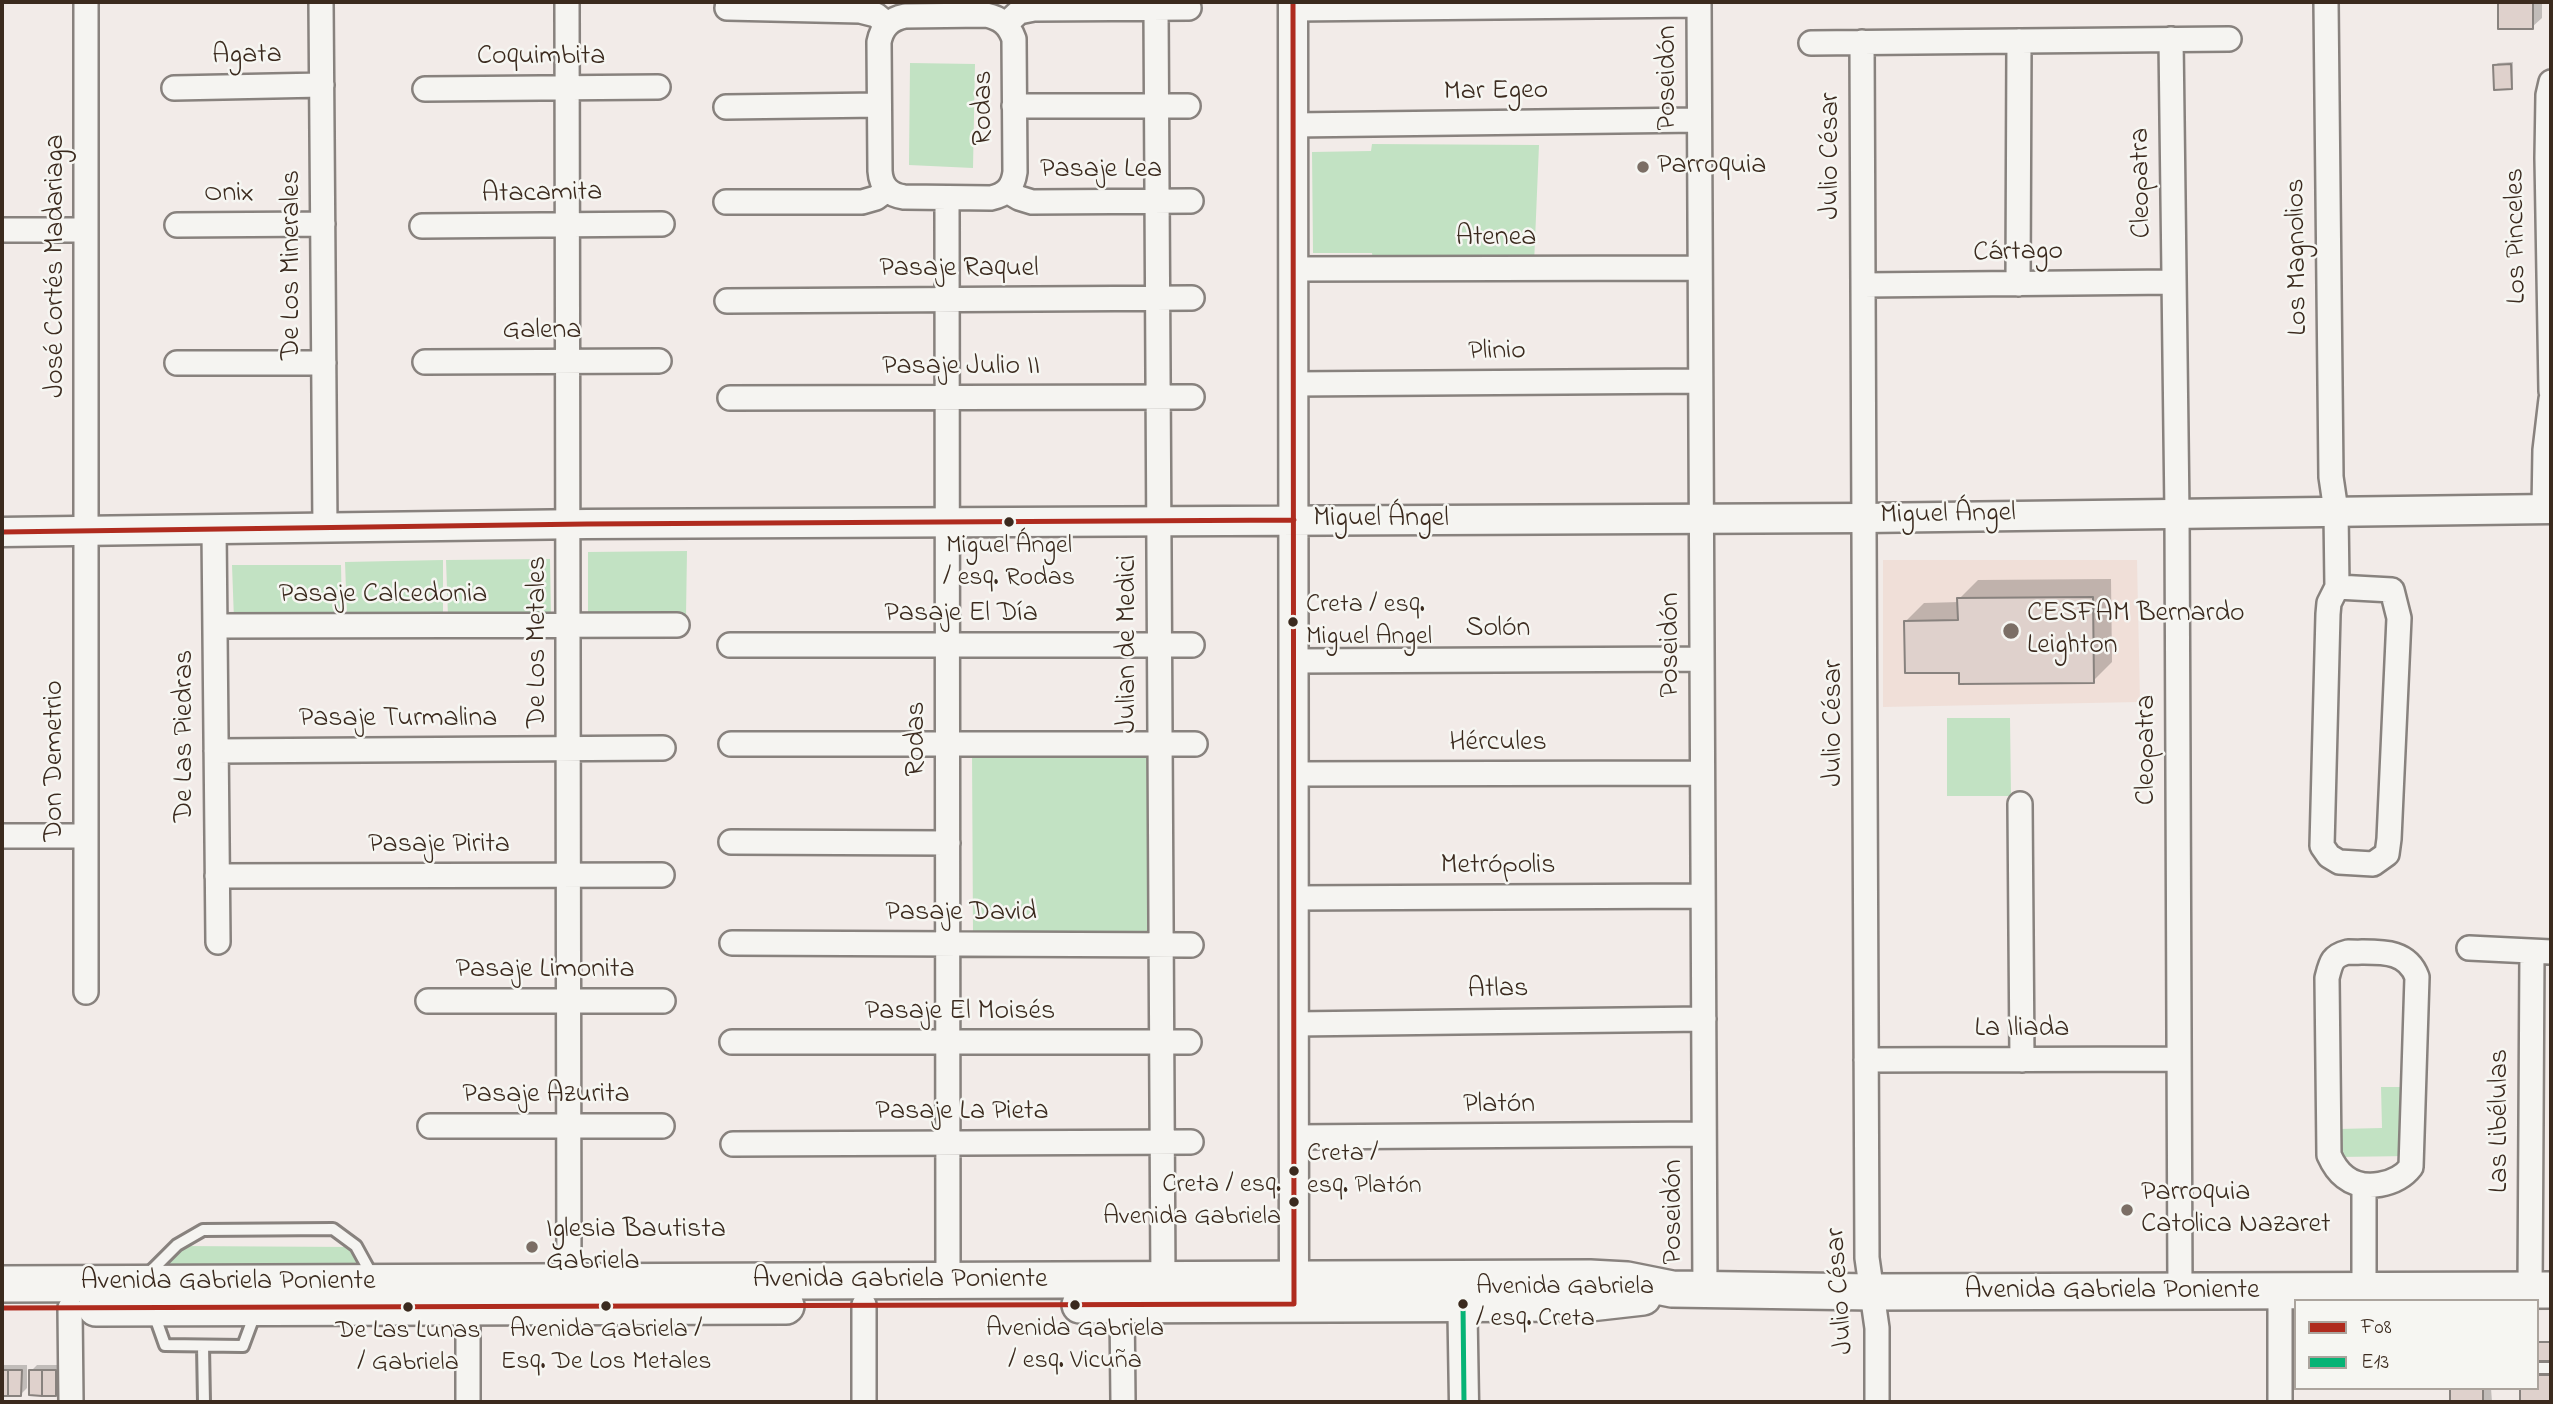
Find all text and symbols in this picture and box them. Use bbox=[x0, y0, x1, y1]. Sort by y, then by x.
street label: Poseidón bbox=[1652, 25, 1686, 131]
street label: Agata bbox=[212, 40, 282, 74]
street label: Coquimbita bbox=[477, 41, 605, 75]
street label: Rodas bbox=[968, 70, 1002, 146]
street label: Mar Egeo bbox=[1443, 75, 1549, 111]
street label: Julio César bbox=[1815, 93, 1849, 219]
street label: Cleopatra bbox=[2125, 127, 2161, 239]
street label: José Cortés Madariaga bbox=[40, 134, 74, 398]
place label: Parroquia bbox=[1657, 150, 1766, 184]
street label: Pasaje Lea bbox=[1040, 154, 1162, 188]
marker: Parroquia bbox=[1635, 159, 1651, 175]
street label: Los Pinceles bbox=[2500, 168, 2536, 304]
street label: De Los Minerales bbox=[276, 170, 310, 360]
street label: Atacamita bbox=[481, 177, 603, 213]
street label: Onix bbox=[204, 178, 254, 212]
street label: Los Magnolios bbox=[2281, 178, 2317, 336]
street label: Atenea bbox=[1456, 222, 1536, 256]
street label: Cártago bbox=[1973, 236, 2063, 272]
street label: Pasaje Raquel bbox=[879, 253, 1039, 287]
street label: Galena bbox=[503, 315, 581, 349]
street label: Plinio bbox=[1468, 336, 1526, 370]
street label: Pasaje Julio II bbox=[882, 351, 1040, 385]
street label: Miguel Ángel bbox=[1880, 498, 2016, 534]
street label: Miguel Ángel bbox=[1313, 503, 1449, 537]
marker: Miguel Ángel / esq. Rodas bbox=[1002, 515, 1016, 529]
place label: Miguel Ángel / esq. Rodas bbox=[943, 532, 1075, 594]
street label: Julian de Medici bbox=[1112, 555, 1146, 733]
street label: De Los Metales bbox=[522, 556, 556, 728]
street label: Pasaje Calcedonia bbox=[279, 579, 487, 613]
place label: Creta / esq. Miguel Angel bbox=[1306, 591, 1432, 652]
street label: Poseidón bbox=[1655, 592, 1689, 698]
street label: Pasaje El Día bbox=[884, 598, 1038, 632]
place label: CESFAM Bernardo Leighton bbox=[2027, 598, 2245, 664]
street label: Solón bbox=[1466, 613, 1530, 647]
marker: Creta / esq. Miguel Angel bbox=[1286, 615, 1300, 629]
marker: CESFAM Bernardo Leighton bbox=[2001, 621, 2021, 641]
street label: De Las Piedras bbox=[169, 650, 203, 822]
street label: Julio César bbox=[1818, 660, 1852, 786]
street label: Don Demetrio bbox=[39, 681, 73, 841]
street label: Cleopatra bbox=[2131, 695, 2165, 805]
street label: Rodas bbox=[901, 701, 935, 777]
street label: Pasaje Turmalina bbox=[299, 703, 497, 737]
street label: Hércules bbox=[1449, 727, 1547, 761]
street label: Pasaje Pirita bbox=[368, 829, 510, 863]
street label: Metrópolis bbox=[1440, 850, 1556, 884]
street label: Pasaje David bbox=[885, 897, 1037, 931]
street label: Pasaje Limonita bbox=[455, 954, 635, 988]
street label: Atlas bbox=[1467, 974, 1529, 1008]
street label: Pasaje El Moisés bbox=[865, 996, 1055, 1030]
street label: La Iliada bbox=[1975, 1013, 2069, 1047]
street label: Las Libélulas bbox=[2484, 1049, 2518, 1193]
street label: Pasaje Azurita bbox=[462, 1079, 630, 1113]
street label: Platón bbox=[1463, 1089, 1535, 1123]
street label: Pasaje La Pieta bbox=[875, 1096, 1049, 1130]
place label: Creta / esq. Platón bbox=[1307, 1140, 1421, 1202]
street label: Poseidón bbox=[1658, 1159, 1692, 1265]
marker: Creta / esq. Platón bbox=[1287, 1164, 1301, 1178]
place label: Creta / esq. Avenida Gabriela bbox=[1103, 1171, 1281, 1232]
place label: Parroquia Catolica Nazaret bbox=[2141, 1177, 2330, 1243]
marker: Creta / esq. Avenida Gabriela bbox=[1287, 1195, 1301, 1209]
marker: Parroquia Catolica Nazaret bbox=[2119, 1202, 2135, 1218]
place label: Iglesia Bautista Gabriela bbox=[546, 1214, 726, 1280]
street label: Julio César bbox=[1821, 1227, 1863, 1355]
marker: Iglesia Bautista Gabriela bbox=[524, 1239, 540, 1255]
street label: Avenida Gabriela Poniente bbox=[753, 1264, 1047, 1298]
street label: Avenida Gabriela Poniente bbox=[81, 1266, 375, 1300]
place label: Avenida Gabriela / esq. Creta bbox=[1476, 1273, 1654, 1334]
street label: Avenida Gabriela Poniente bbox=[1965, 1275, 2259, 1309]
marker: Avenida Gabriela / esq. Creta bbox=[1456, 1297, 1470, 1311]
marker: Avenida Gabriela / esq. Vicuña bbox=[1068, 1298, 1082, 1312]
marker: Avenida Gabriela / Esq. De Los Metales bbox=[599, 1299, 613, 1313]
legend bbox=[2294, 1299, 2539, 1390]
marker: De Las Lunas / Gabriela bbox=[401, 1300, 415, 1314]
text: F08 bbox=[2361, 1313, 2392, 1343]
place label: Avenida Gabriela / esq. Vicuña bbox=[986, 1315, 1164, 1376]
place label: Avenida Gabriela / Esq. De Los Metales bbox=[500, 1316, 712, 1378]
place label: De Las Lunas / Gabriela bbox=[335, 1317, 481, 1378]
text: E13 bbox=[2361, 1348, 2389, 1378]

